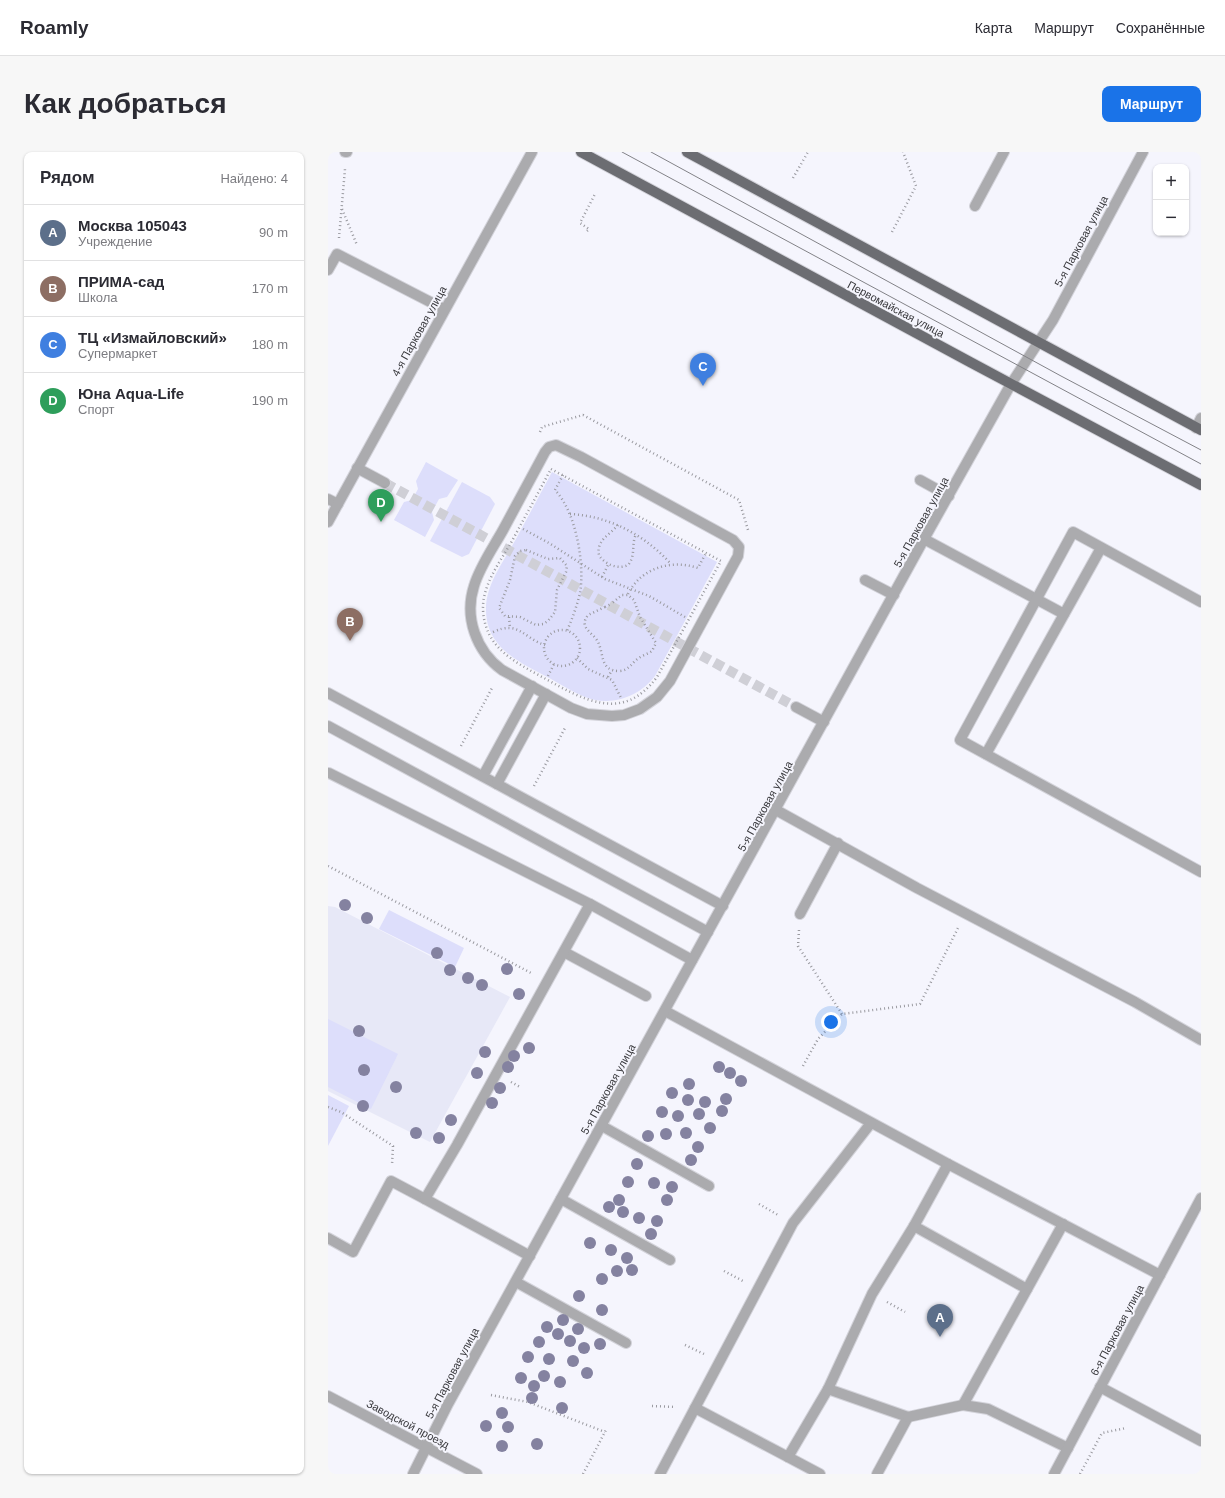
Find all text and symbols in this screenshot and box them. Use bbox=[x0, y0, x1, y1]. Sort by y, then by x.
text: Roamly bbox=[20, 17, 89, 38]
text: Карта bbox=[975, 20, 1012, 36]
text: Маршрут bbox=[1034, 20, 1094, 36]
text: Сохранённые bbox=[1116, 20, 1205, 36]
button: Маршрут bbox=[1102, 86, 1201, 122]
text: Как добраться bbox=[24, 88, 226, 119]
map controls bbox=[1153, 164, 1189, 236]
button: + bbox=[1153, 164, 1189, 200]
text: Рядом bbox=[40, 168, 95, 187]
text: Найдено: 4 bbox=[220, 171, 288, 186]
street label: 5-я Парковая улица bbox=[1052, 193, 1110, 288]
button: − bbox=[1153, 200, 1189, 236]
text: Москва 105043 bbox=[78, 217, 187, 234]
text: A bbox=[48, 225, 58, 240]
text: 90 m bbox=[259, 225, 288, 240]
text: Учреждение bbox=[78, 234, 153, 249]
text: ПРИМА-сад bbox=[78, 273, 164, 290]
street label: Первомайская улица bbox=[846, 278, 947, 340]
text: B bbox=[48, 281, 58, 296]
text: 170 m bbox=[252, 281, 288, 296]
street label: 4-я Парковая улица bbox=[389, 283, 449, 378]
text: Школа bbox=[78, 290, 118, 305]
text: ТЦ «Измайловский» bbox=[78, 329, 227, 346]
text: C bbox=[48, 337, 58, 352]
text: 180 m bbox=[252, 337, 288, 352]
text: Супермаркет bbox=[78, 346, 157, 361]
pin: C bbox=[690, 353, 716, 386]
text: Юна Aqua-Life bbox=[78, 385, 184, 402]
text: D bbox=[48, 393, 58, 408]
text: 190 m bbox=[252, 393, 288, 408]
text: Спорт bbox=[78, 402, 115, 417]
street label: 5-я Парковая улица bbox=[891, 474, 951, 569]
pin: D bbox=[368, 489, 394, 522]
pin: B bbox=[337, 608, 363, 641]
street label: 5-я Парковая улица bbox=[735, 758, 795, 853]
your location bbox=[821, 1012, 841, 1032]
street label: 5-я Парковая улица bbox=[578, 1041, 638, 1136]
street label: 6-я Парковая улица bbox=[1088, 1282, 1146, 1377]
pin: A bbox=[927, 1304, 953, 1337]
street label: 5-я Парковая улица bbox=[423, 1325, 481, 1420]
street label: Заводской проезд bbox=[365, 1397, 452, 1451]

